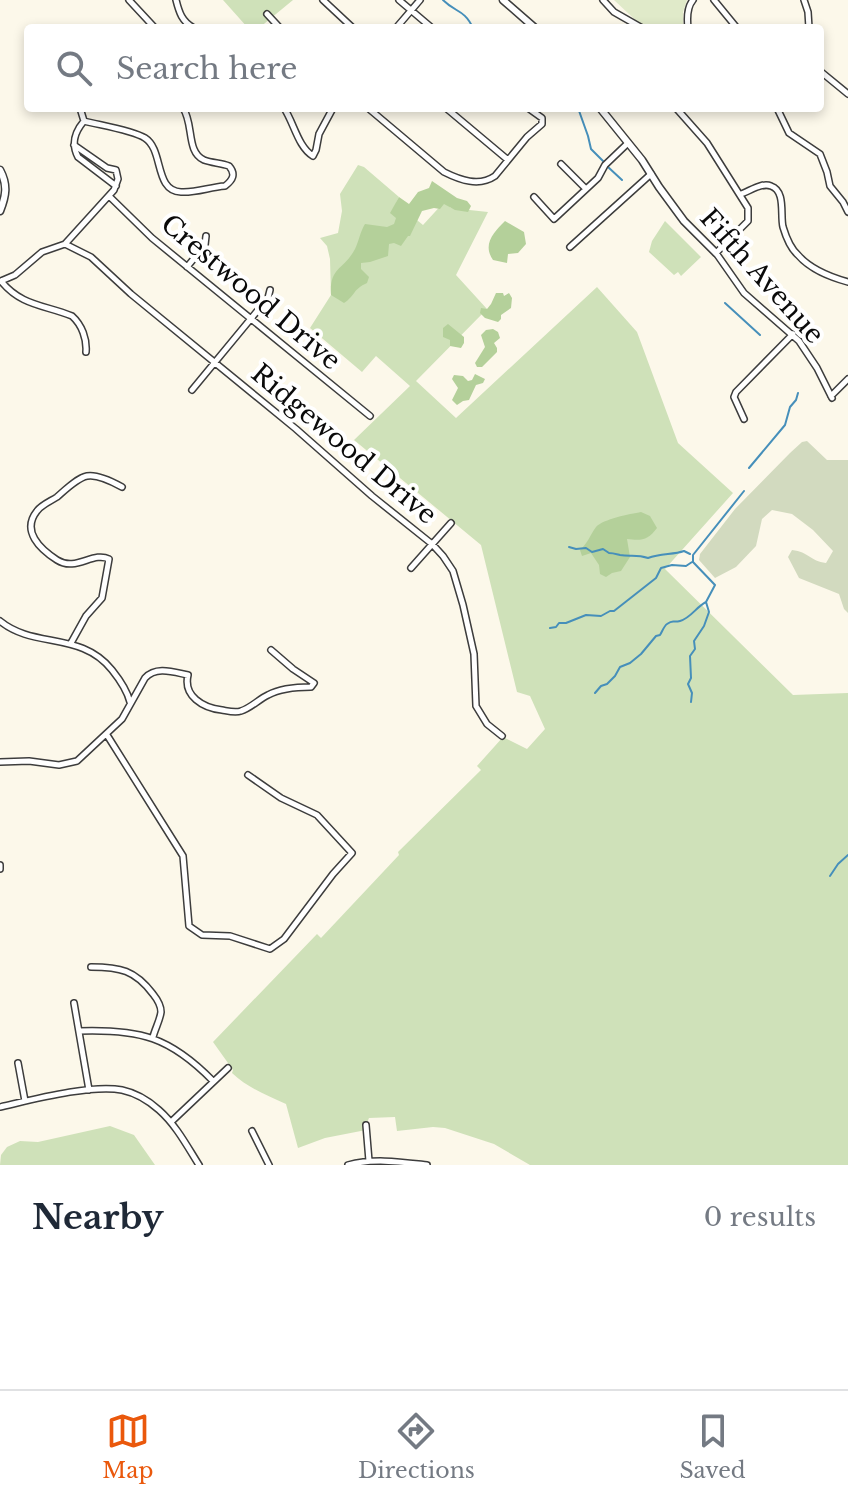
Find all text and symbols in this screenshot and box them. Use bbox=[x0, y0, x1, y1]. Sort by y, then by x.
search box bbox=[24, 24, 824, 112]
icon: search bbox=[52, 46, 96, 90]
text: Search here bbox=[116, 50, 297, 87]
street label: Fifth Avenue bbox=[693, 202, 831, 350]
street label: Crestwood Drive bbox=[155, 208, 347, 376]
street label: Ridgewood Drive bbox=[245, 357, 443, 531]
text: Nearby bbox=[32, 1196, 164, 1238]
text: 0 results bbox=[704, 1201, 816, 1233]
tab: Map bbox=[102, 1409, 153, 1484]
tab: Directions bbox=[358, 1409, 475, 1484]
tab: Saved bbox=[679, 1409, 746, 1484]

